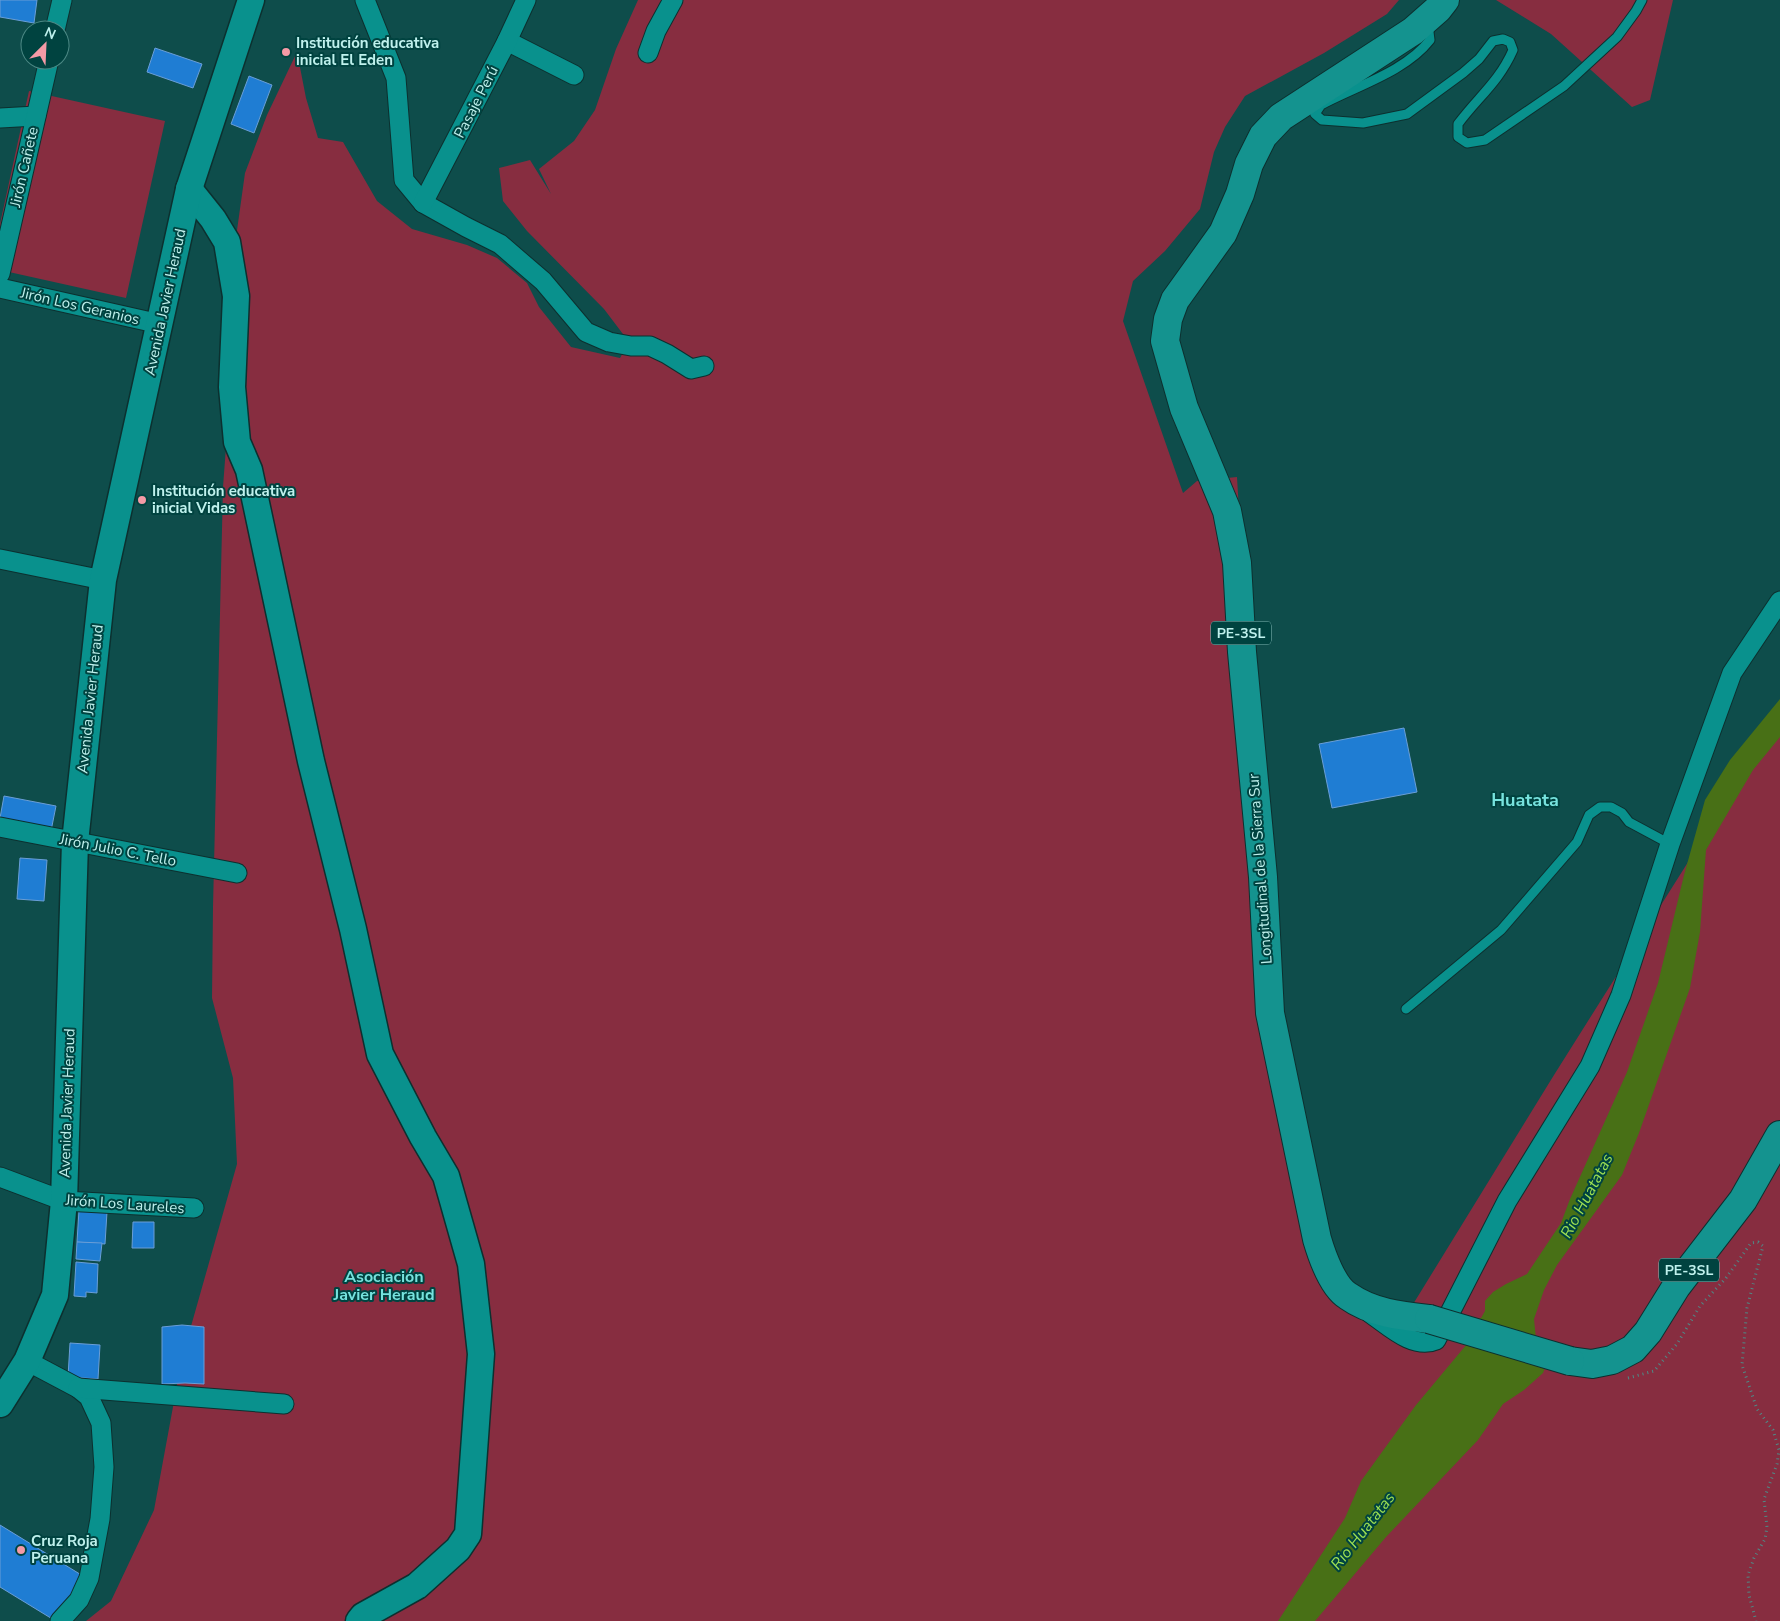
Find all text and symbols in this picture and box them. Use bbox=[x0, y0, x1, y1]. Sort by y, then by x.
north arrow bbox=[20, 20, 70, 70]
text: N bbox=[41, 23, 59, 44]
place label: Institución educativa inicial El Eden bbox=[296, 33, 439, 70]
marker: Institución educativa inicial El Eden bbox=[280, 46, 292, 58]
street label: Pasaje Perú bbox=[449, 62, 503, 142]
street label: Jirón Cañete bbox=[5, 125, 43, 210]
street label: Avenida Javier Heraud bbox=[140, 227, 190, 377]
street label: Jirón Los Geranios bbox=[18, 282, 141, 329]
place label: Institución educativa inicial Vidas bbox=[152, 481, 295, 518]
marker: Institución educativa inicial Vidas bbox=[136, 494, 148, 506]
road number: PE-3SL bbox=[1211, 622, 1271, 644]
street label: Avenida Javier Heraud bbox=[72, 624, 108, 774]
street label: Longitudinal de la Sierra Sur bbox=[1243, 772, 1277, 965]
district label: Huatata bbox=[1491, 788, 1559, 812]
street label: Jirón Julio C. Tello bbox=[57, 829, 178, 871]
street label: Avenida Javier Heraud bbox=[54, 1028, 80, 1178]
water label: Rio Huatatas bbox=[1555, 1150, 1619, 1242]
street label: Jirón Los Laureles bbox=[64, 1190, 185, 1218]
road number: PE-3SL bbox=[1659, 1258, 1719, 1282]
district label: Asociación Javier Heraud bbox=[333, 1266, 434, 1306]
water label: Rio Huatatas bbox=[1326, 1487, 1400, 1574]
place label: Cruz Roja Peruana bbox=[31, 1531, 98, 1568]
marker: Cruz Roja Peruana bbox=[15, 1544, 27, 1556]

